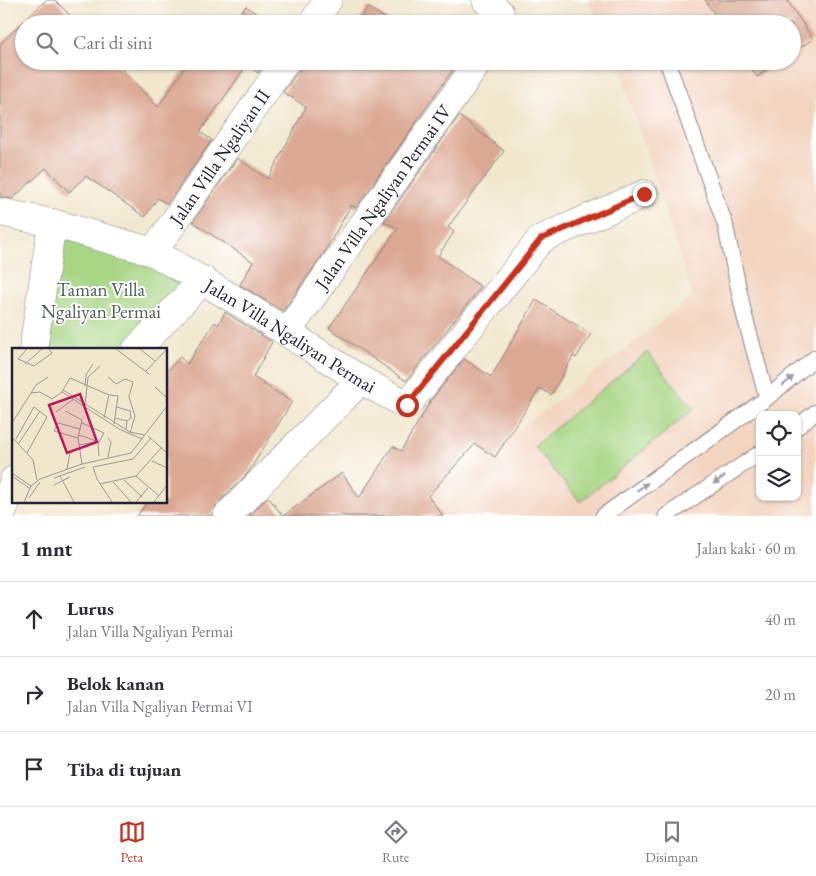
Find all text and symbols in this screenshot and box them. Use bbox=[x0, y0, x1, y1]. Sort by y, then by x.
search box bbox=[15, 15, 801, 70]
icon: search bbox=[33, 29, 61, 57]
text: Cari di sini bbox=[73, 30, 152, 55]
street label: Jalan Villa Ngaliyan II bbox=[163, 84, 276, 232]
street label: Jalan Villa Ngaliyan Permai IV bbox=[308, 99, 458, 296]
route end bbox=[633, 183, 656, 206]
street label: Jalan Villa Ngaliyan Permai bbox=[198, 272, 380, 399]
park label: Taman Villa Ngaliyan Permai bbox=[41, 277, 161, 324]
inset map bbox=[12, 348, 168, 503]
one-way arrow bbox=[781, 375, 794, 386]
route start bbox=[396, 394, 419, 417]
map controls bbox=[756, 411, 801, 501]
button: locate bbox=[756, 411, 801, 456]
button: layers bbox=[756, 456, 801, 501]
one-way arrow bbox=[713, 475, 726, 485]
one-way arrow bbox=[636, 482, 649, 492]
text: 1 mnt bbox=[20, 535, 72, 562]
text: Jalan kaki · 60 m bbox=[696, 538, 796, 559]
text: Lurus bbox=[67, 596, 114, 621]
icon: ahead bbox=[20, 605, 48, 633]
text: 40 m bbox=[765, 609, 796, 630]
text: Jalan Villa Ngaliyan Permai bbox=[67, 621, 233, 642]
text: Belok kanan bbox=[67, 671, 165, 696]
icon: right bbox=[20, 680, 48, 708]
text: 20 m bbox=[765, 684, 796, 705]
text: Jalan Villa Ngaliyan Permai VI bbox=[67, 696, 253, 717]
icon: arrive bbox=[20, 755, 48, 783]
text: Tiba di tujuan bbox=[67, 757, 181, 782]
tab: Peta bbox=[118, 818, 146, 866]
tab: Rute bbox=[382, 818, 410, 866]
tab: Disimpan bbox=[645, 818, 698, 866]

